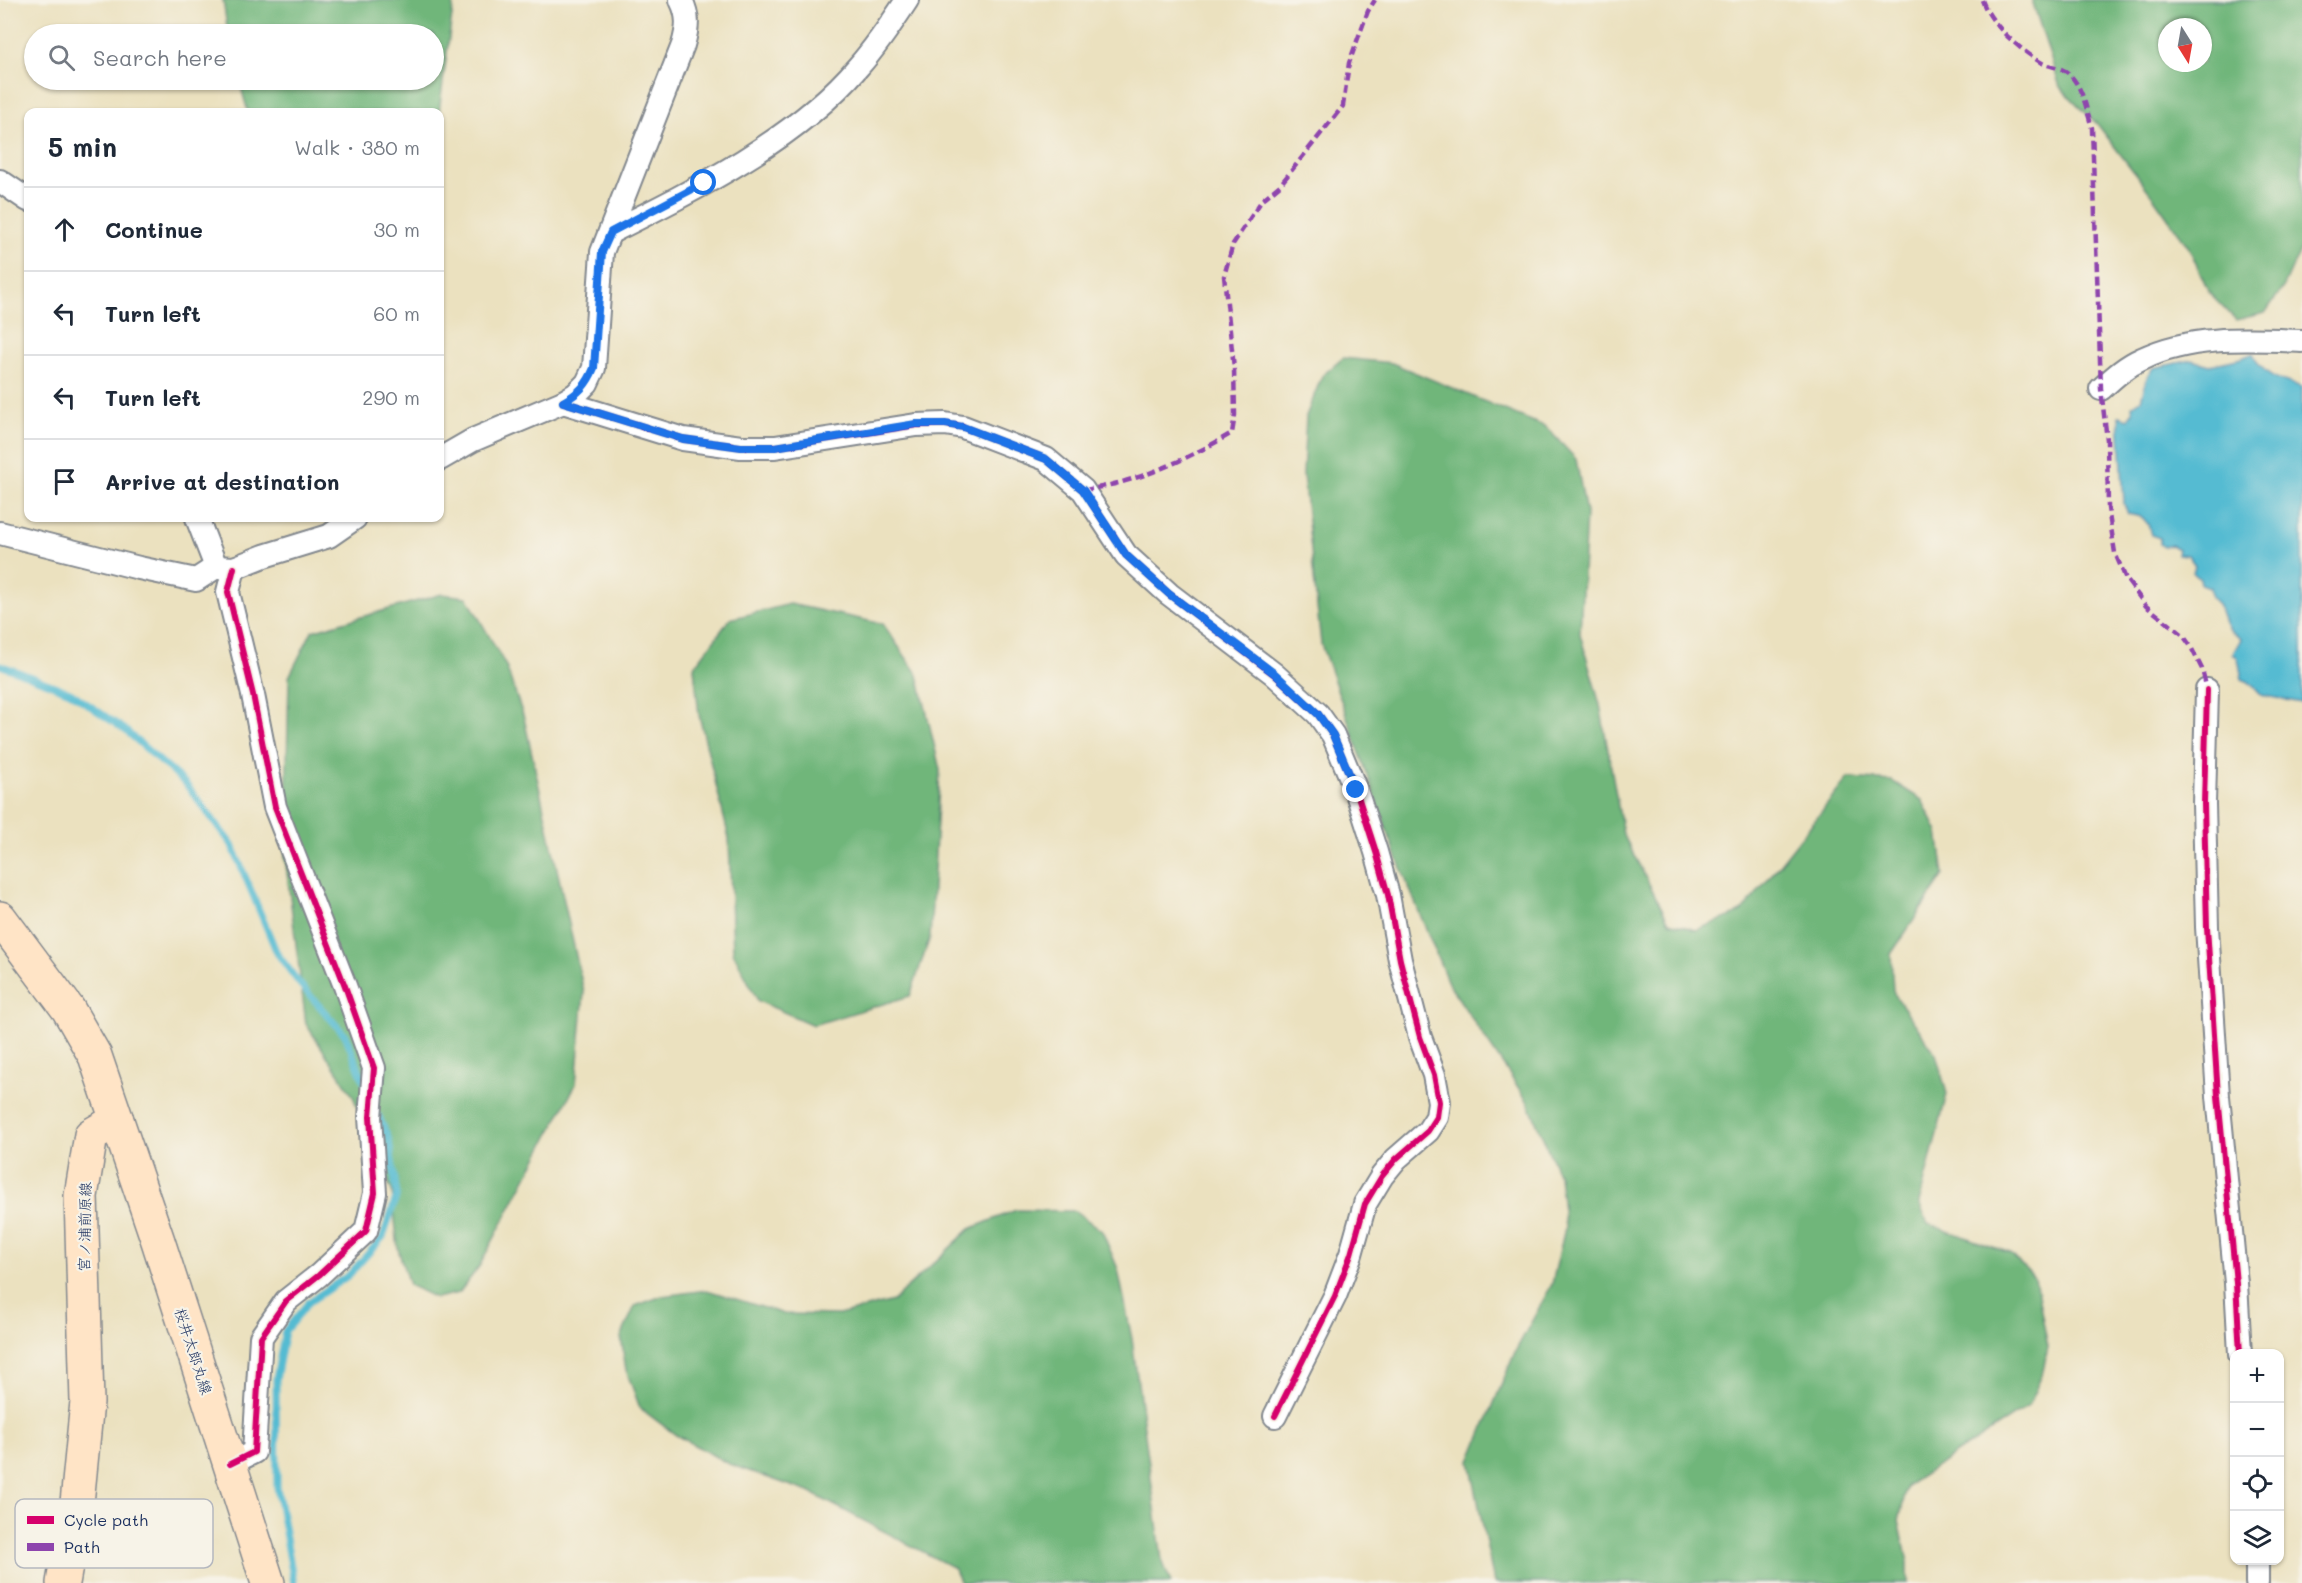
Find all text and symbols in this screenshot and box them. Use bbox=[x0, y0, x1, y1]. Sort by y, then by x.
north arrow bbox=[2158, 18, 2212, 72]
search box bbox=[24, 24, 444, 90]
icon: search bbox=[45, 41, 78, 74]
text: Search here bbox=[93, 43, 227, 72]
text: 5 min bbox=[48, 130, 117, 164]
text: Walk · 380 m bbox=[294, 134, 420, 160]
route start bbox=[690, 169, 716, 195]
icon: ahead bbox=[48, 213, 81, 246]
text: Continue bbox=[105, 215, 203, 244]
text: 30 m bbox=[374, 216, 420, 242]
icon: left bbox=[48, 297, 81, 330]
text: Turn left bbox=[105, 299, 201, 328]
text: 60 m bbox=[373, 300, 420, 326]
icon: left bbox=[48, 381, 81, 414]
text: Turn left bbox=[105, 383, 201, 412]
text: 290 m bbox=[362, 384, 420, 410]
icon: arrive bbox=[48, 465, 81, 498]
text: Arrive at destination bbox=[105, 467, 340, 496]
route end bbox=[1342, 776, 1368, 802]
street label: 宮ノ浦前原線 bbox=[73, 1182, 95, 1272]
street label: 桜井太郎丸線 bbox=[171, 1305, 217, 1397]
map controls bbox=[2230, 1349, 2284, 1565]
button: + bbox=[2230, 1349, 2284, 1403]
button: − bbox=[2230, 1403, 2284, 1457]
button: locate bbox=[2230, 1457, 2284, 1511]
legend bbox=[15, 1499, 213, 1568]
text: Cycle path bbox=[64, 1509, 148, 1530]
button: layers bbox=[2230, 1511, 2284, 1565]
text: Path bbox=[64, 1536, 100, 1557]

